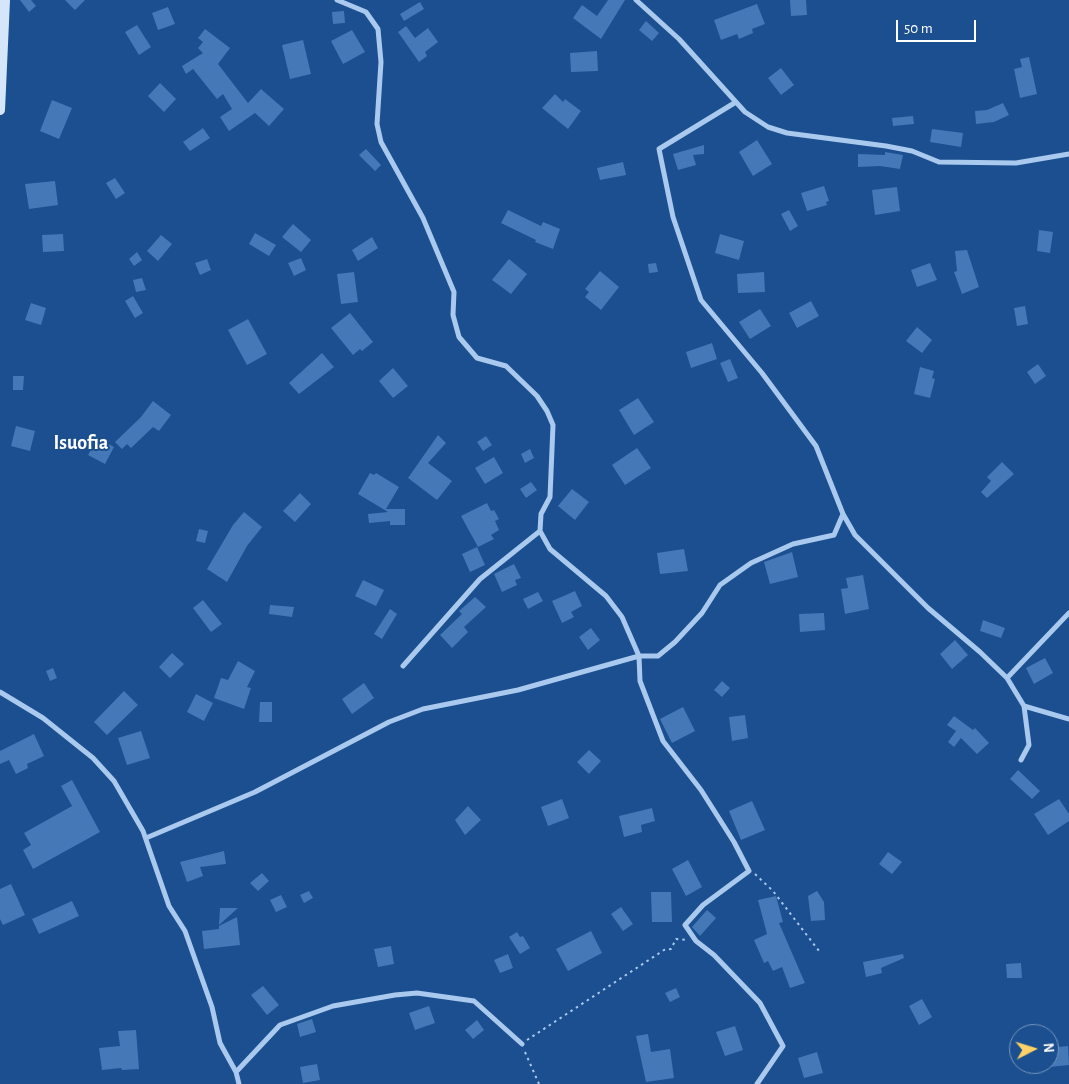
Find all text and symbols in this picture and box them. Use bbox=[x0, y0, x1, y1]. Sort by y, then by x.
scale bar bbox=[899, 10, 979, 42]
text: 50 m bbox=[904, 21, 933, 36]
district label: Isuofia bbox=[54, 431, 108, 455]
north arrow bbox=[1009, 1024, 1059, 1074]
text: N bbox=[1041, 1042, 1055, 1053]

